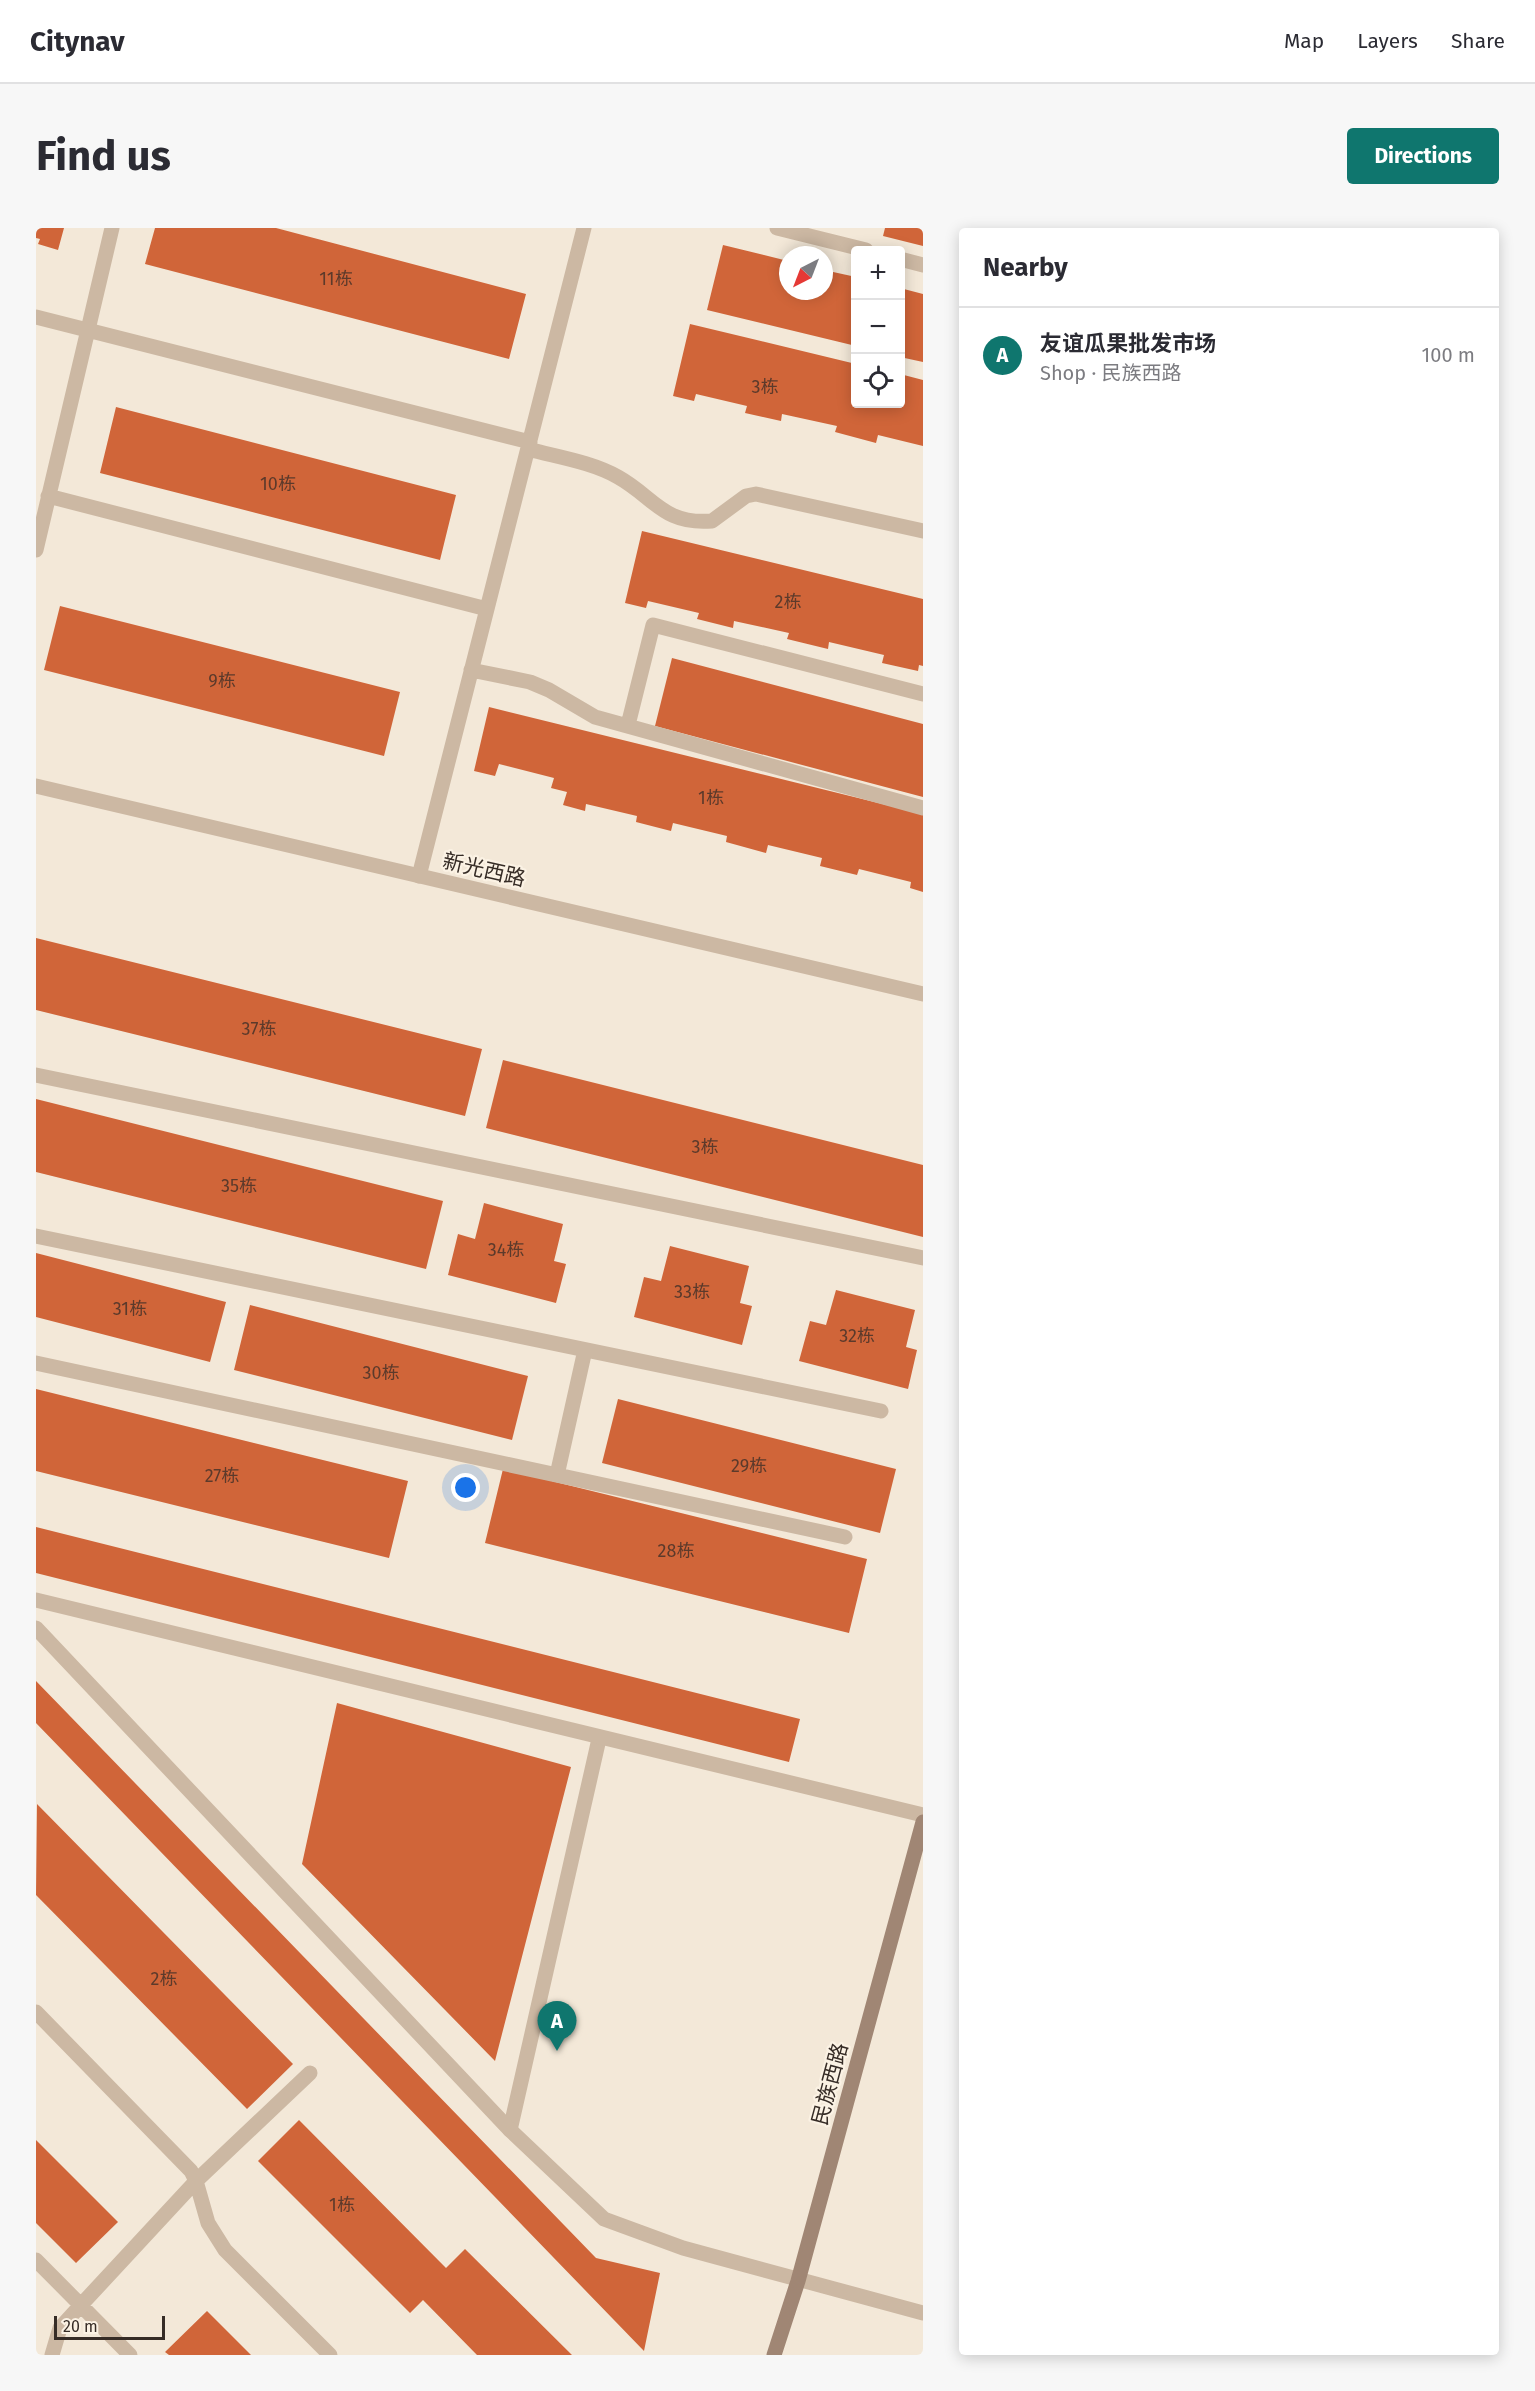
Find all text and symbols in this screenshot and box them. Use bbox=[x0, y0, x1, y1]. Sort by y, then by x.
text: Citynav bbox=[30, 25, 125, 58]
text: Map bbox=[1284, 28, 1324, 54]
text: Layers bbox=[1357, 28, 1418, 54]
text: Share bbox=[1451, 28, 1505, 54]
button: Directions bbox=[1347, 128, 1499, 184]
text: Find us bbox=[36, 131, 171, 181]
north arrow bbox=[779, 246, 833, 300]
map controls bbox=[851, 246, 905, 408]
button: + bbox=[851, 246, 905, 300]
text: Nearby bbox=[983, 252, 1068, 283]
house number: 11栋 bbox=[319, 268, 353, 290]
button: − bbox=[851, 300, 905, 354]
text: 友谊瓜果批发市场 bbox=[1040, 330, 1216, 357]
text: A bbox=[997, 343, 1008, 367]
text: 100 m bbox=[1422, 343, 1475, 367]
button: locate bbox=[851, 354, 905, 408]
text: Shop · 民族西路 bbox=[1040, 361, 1182, 385]
house number: 3栋 bbox=[752, 376, 778, 398]
house number: 10栋 bbox=[260, 473, 296, 495]
house number: 2栋 bbox=[775, 591, 801, 613]
house number: 9栋 bbox=[208, 670, 236, 692]
house number: 1栋 bbox=[698, 787, 724, 809]
street label: 新光西路 bbox=[440, 848, 528, 892]
house number: 37栋 bbox=[242, 1018, 276, 1040]
house number: 3栋 bbox=[692, 1136, 718, 1158]
house number: 35栋 bbox=[221, 1175, 257, 1197]
house number: 34栋 bbox=[488, 1239, 524, 1261]
house number: 33栋 bbox=[674, 1281, 710, 1303]
house number: 31栋 bbox=[113, 1298, 147, 1320]
house number: 32栋 bbox=[839, 1325, 875, 1347]
house number: 30栋 bbox=[362, 1362, 400, 1384]
house number: 29栋 bbox=[731, 1455, 767, 1477]
house number: 27栋 bbox=[205, 1465, 239, 1487]
your location bbox=[451, 1473, 480, 1502]
house number: 28栋 bbox=[658, 1540, 694, 1562]
house number: 2栋 bbox=[151, 1968, 177, 1990]
pin: A bbox=[538, 2002, 576, 2051]
street label: 民族西路 bbox=[807, 2040, 853, 2128]
house number: 1栋 bbox=[329, 2194, 355, 2216]
scale bar bbox=[54, 2313, 165, 2340]
text: 20 m bbox=[63, 2317, 98, 2336]

